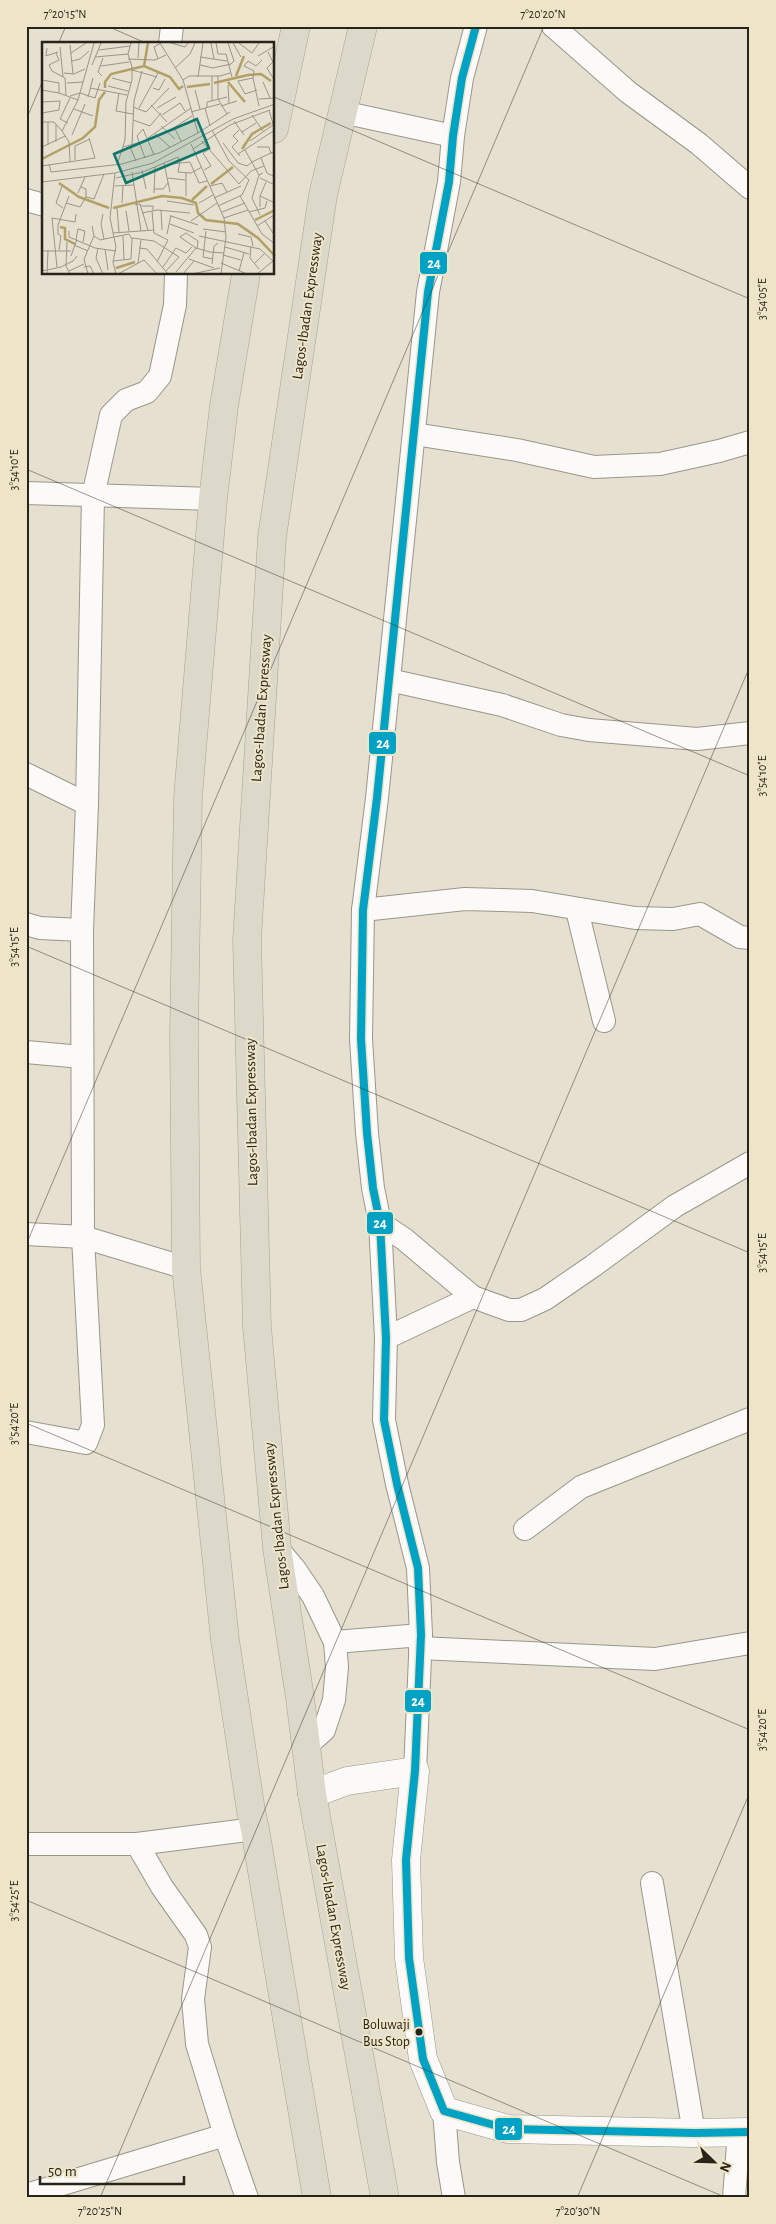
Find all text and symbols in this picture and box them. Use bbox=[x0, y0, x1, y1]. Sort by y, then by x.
text: 7°20'15"N bbox=[43, 8, 87, 20]
text: 7°20'20"N bbox=[520, 8, 566, 20]
inset map bbox=[42, 42, 275, 275]
street label: Lagos-Ibadan Expressway bbox=[290, 231, 325, 380]
line badge: 24 bbox=[419, 251, 448, 275]
text: 24 bbox=[427, 257, 441, 271]
text: 3°54'05"E bbox=[756, 278, 768, 320]
text: 3°54'10"E bbox=[8, 449, 20, 490]
street label: Lagos-Ibadan Expressway bbox=[249, 633, 274, 782]
line badge: 24 bbox=[368, 731, 397, 755]
text: 24 bbox=[376, 737, 390, 751]
text: 3°54'10"E bbox=[756, 755, 768, 796]
text: 3°54'15"E bbox=[8, 927, 20, 967]
street label: Lagos-Ibadan Expressway bbox=[243, 1037, 260, 1186]
line badge: 24 bbox=[366, 1211, 394, 1235]
text: 24 bbox=[373, 1217, 387, 1231]
text: 3°54'15"E bbox=[756, 1233, 768, 1273]
text: 3°54'20"E bbox=[8, 1403, 20, 1445]
street label: Lagos-Ibadan Expressway bbox=[261, 1441, 292, 1590]
line badge: 24 bbox=[404, 1689, 432, 1713]
text: 24 bbox=[411, 1695, 425, 1709]
text: 3°54'20"E bbox=[756, 1709, 768, 1751]
street label: Lagos-Ibadan Expressway bbox=[313, 1843, 354, 1992]
text: 3°54'25"E bbox=[8, 1880, 20, 1921]
place label: Boluwaji Bus Stop bbox=[363, 2018, 410, 2049]
marker: Boluwaji Bus Stop bbox=[414, 2027, 424, 2037]
line badge: 24 bbox=[494, 2117, 523, 2141]
text: 24 bbox=[502, 2123, 516, 2137]
north arrow bbox=[688, 2136, 738, 2186]
scale bar bbox=[40, 2154, 184, 2186]
text: N bbox=[717, 2159, 733, 2174]
text: 50 m bbox=[48, 2164, 77, 2179]
text: 7°20'25"N bbox=[78, 2205, 122, 2217]
text: 7°20'30"N bbox=[555, 2205, 601, 2217]

